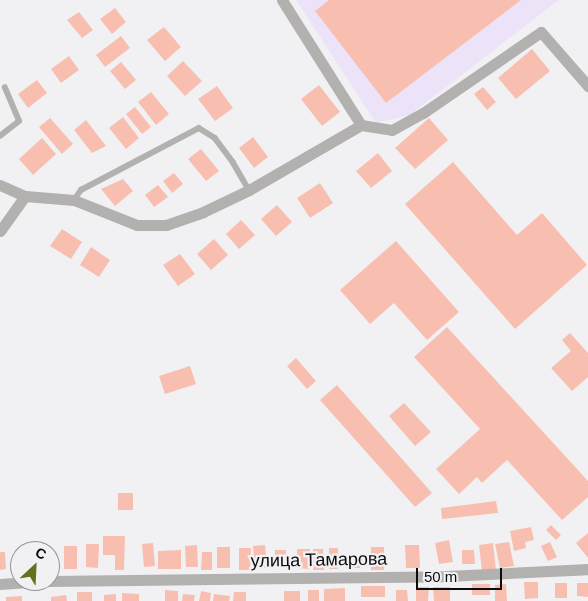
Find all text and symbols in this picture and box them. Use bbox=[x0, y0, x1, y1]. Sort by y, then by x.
north arrow bbox=[10, 541, 60, 591]
text: С bbox=[33, 544, 49, 563]
street label: улица Тамарова bbox=[251, 548, 387, 572]
scale bar bbox=[418, 558, 504, 590]
text: 50 m bbox=[424, 568, 457, 585]

